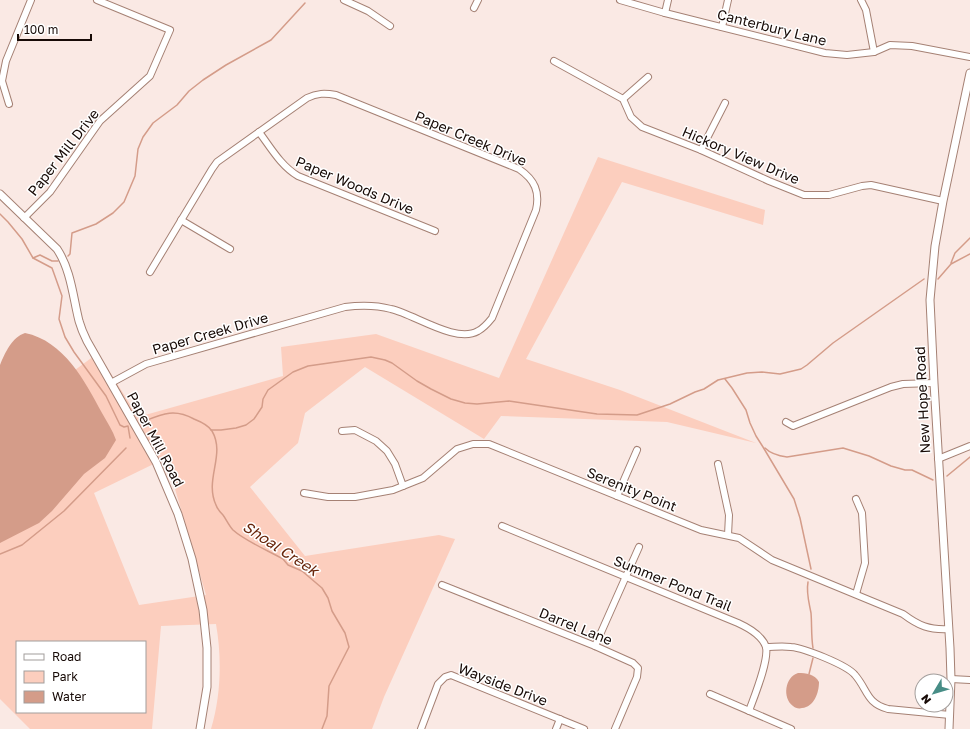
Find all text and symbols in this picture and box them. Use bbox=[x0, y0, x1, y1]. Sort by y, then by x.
street label: Canterbury Lane bbox=[716, 5, 828, 49]
scale bar bbox=[18, 16, 91, 42]
text: 100 m bbox=[24, 22, 58, 37]
street label: Paper Mill Drive bbox=[24, 105, 102, 199]
street label: Paper Creek Drive bbox=[413, 107, 529, 169]
street label: Hickory View Drive bbox=[680, 123, 802, 187]
street label: Paper Woods Drive bbox=[293, 152, 417, 218]
street label: Paper Creek Drive bbox=[150, 308, 270, 358]
street label: New Hope Road bbox=[911, 346, 933, 454]
street label: Paper Mill Road bbox=[124, 389, 188, 489]
street label: Serenity Point bbox=[585, 463, 679, 515]
water label: Shoal Creek bbox=[240, 517, 323, 580]
street label: Summer Pond Trail bbox=[611, 551, 735, 615]
street label: Darrel Lane bbox=[537, 604, 615, 648]
legend bbox=[16, 641, 146, 713]
text: Road bbox=[52, 649, 81, 664]
street label: Wayside Drive bbox=[456, 659, 550, 709]
text: Park bbox=[52, 669, 78, 684]
north arrow bbox=[914, 673, 954, 713]
text: Water bbox=[52, 689, 86, 704]
text: N bbox=[918, 692, 933, 707]

